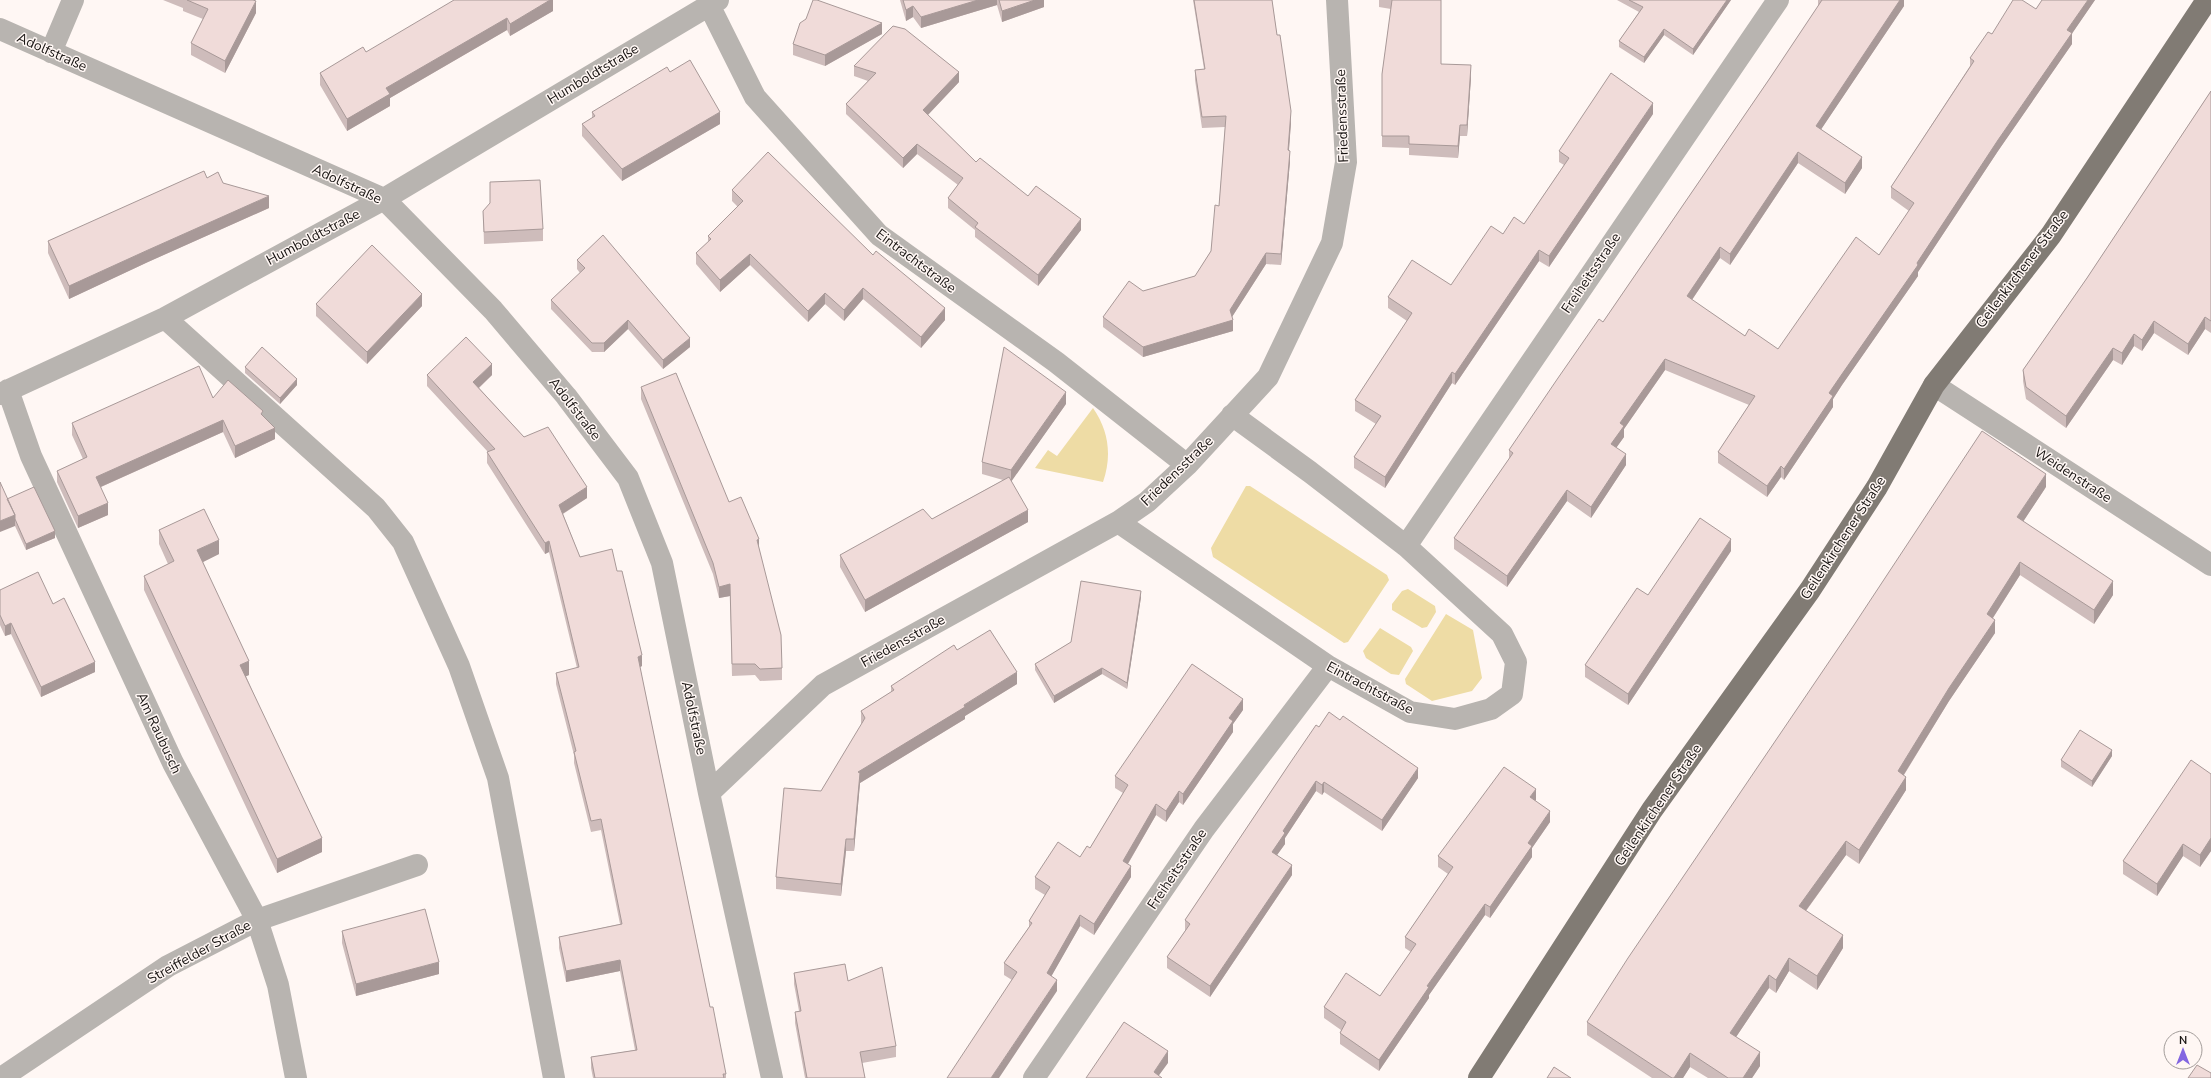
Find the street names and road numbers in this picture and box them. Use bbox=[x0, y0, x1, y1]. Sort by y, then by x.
street label: Adolfstraße bbox=[14, 28, 90, 76]
street label: Humboldtstraße bbox=[544, 39, 642, 109]
street label: Friedensstraße bbox=[1331, 69, 1353, 163]
street label: Adolfstraße bbox=[309, 160, 385, 208]
street label: Humboldtstraße bbox=[263, 204, 363, 270]
street label: Geilenkirchener Straße bbox=[1971, 206, 2073, 332]
street label: Eintrachtstraße bbox=[872, 225, 960, 297]
street label: Freiheitsstraße bbox=[1557, 229, 1625, 317]
street label: Adolfstraße bbox=[545, 374, 605, 444]
street label: Friedensstraße bbox=[1137, 432, 1217, 510]
street label: Weidenstraße bbox=[2031, 443, 2115, 507]
street label: Geilenkirchener Straße bbox=[1796, 473, 1890, 603]
street label: Friedensstraße bbox=[857, 610, 949, 672]
street label: Eintrachtstraße bbox=[1323, 657, 1417, 719]
street label: Adolfstraße bbox=[677, 679, 711, 757]
street label: Am Raubusch bbox=[132, 689, 186, 777]
street label: Geilenkirchener Straße bbox=[1610, 740, 1706, 870]
street label: Freiheitsstraße bbox=[1143, 825, 1211, 913]
street label: Streiffelder Straße bbox=[144, 916, 254, 988]

